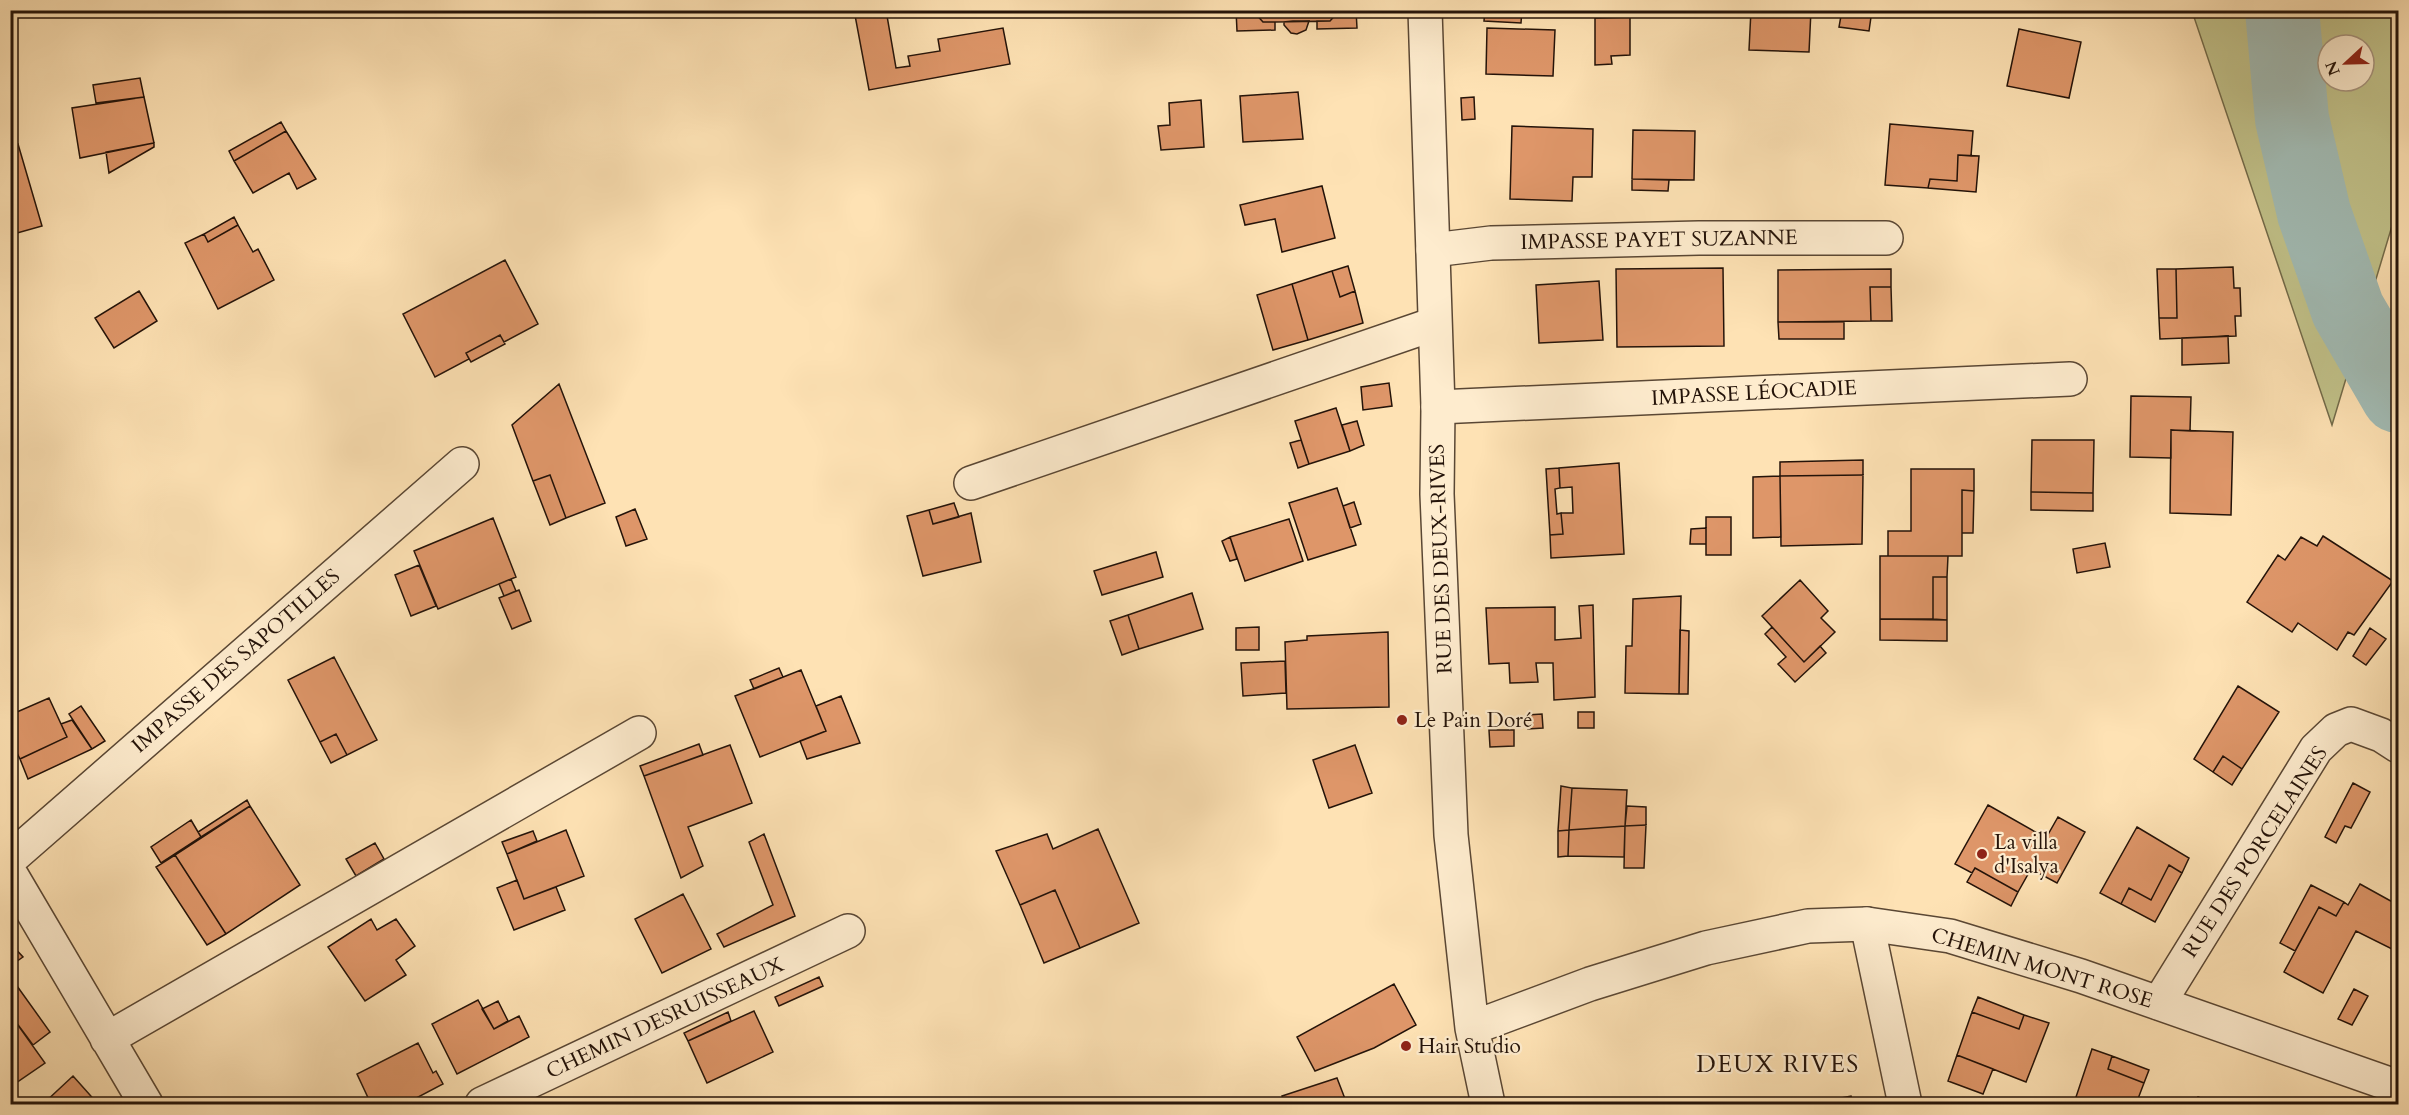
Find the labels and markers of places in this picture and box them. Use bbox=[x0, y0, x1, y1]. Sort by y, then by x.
place label: Le Pain Doré bbox=[1414, 706, 1532, 735]
marker: Le Pain Doré bbox=[1395, 713, 1409, 727]
place label: La villa d'Isalya bbox=[1994, 828, 2059, 881]
marker: La villa d'Isalya bbox=[1975, 847, 1989, 861]
place label: Hair Studio bbox=[1418, 1032, 1521, 1061]
marker: Hair Studio bbox=[1399, 1039, 1413, 1053]

